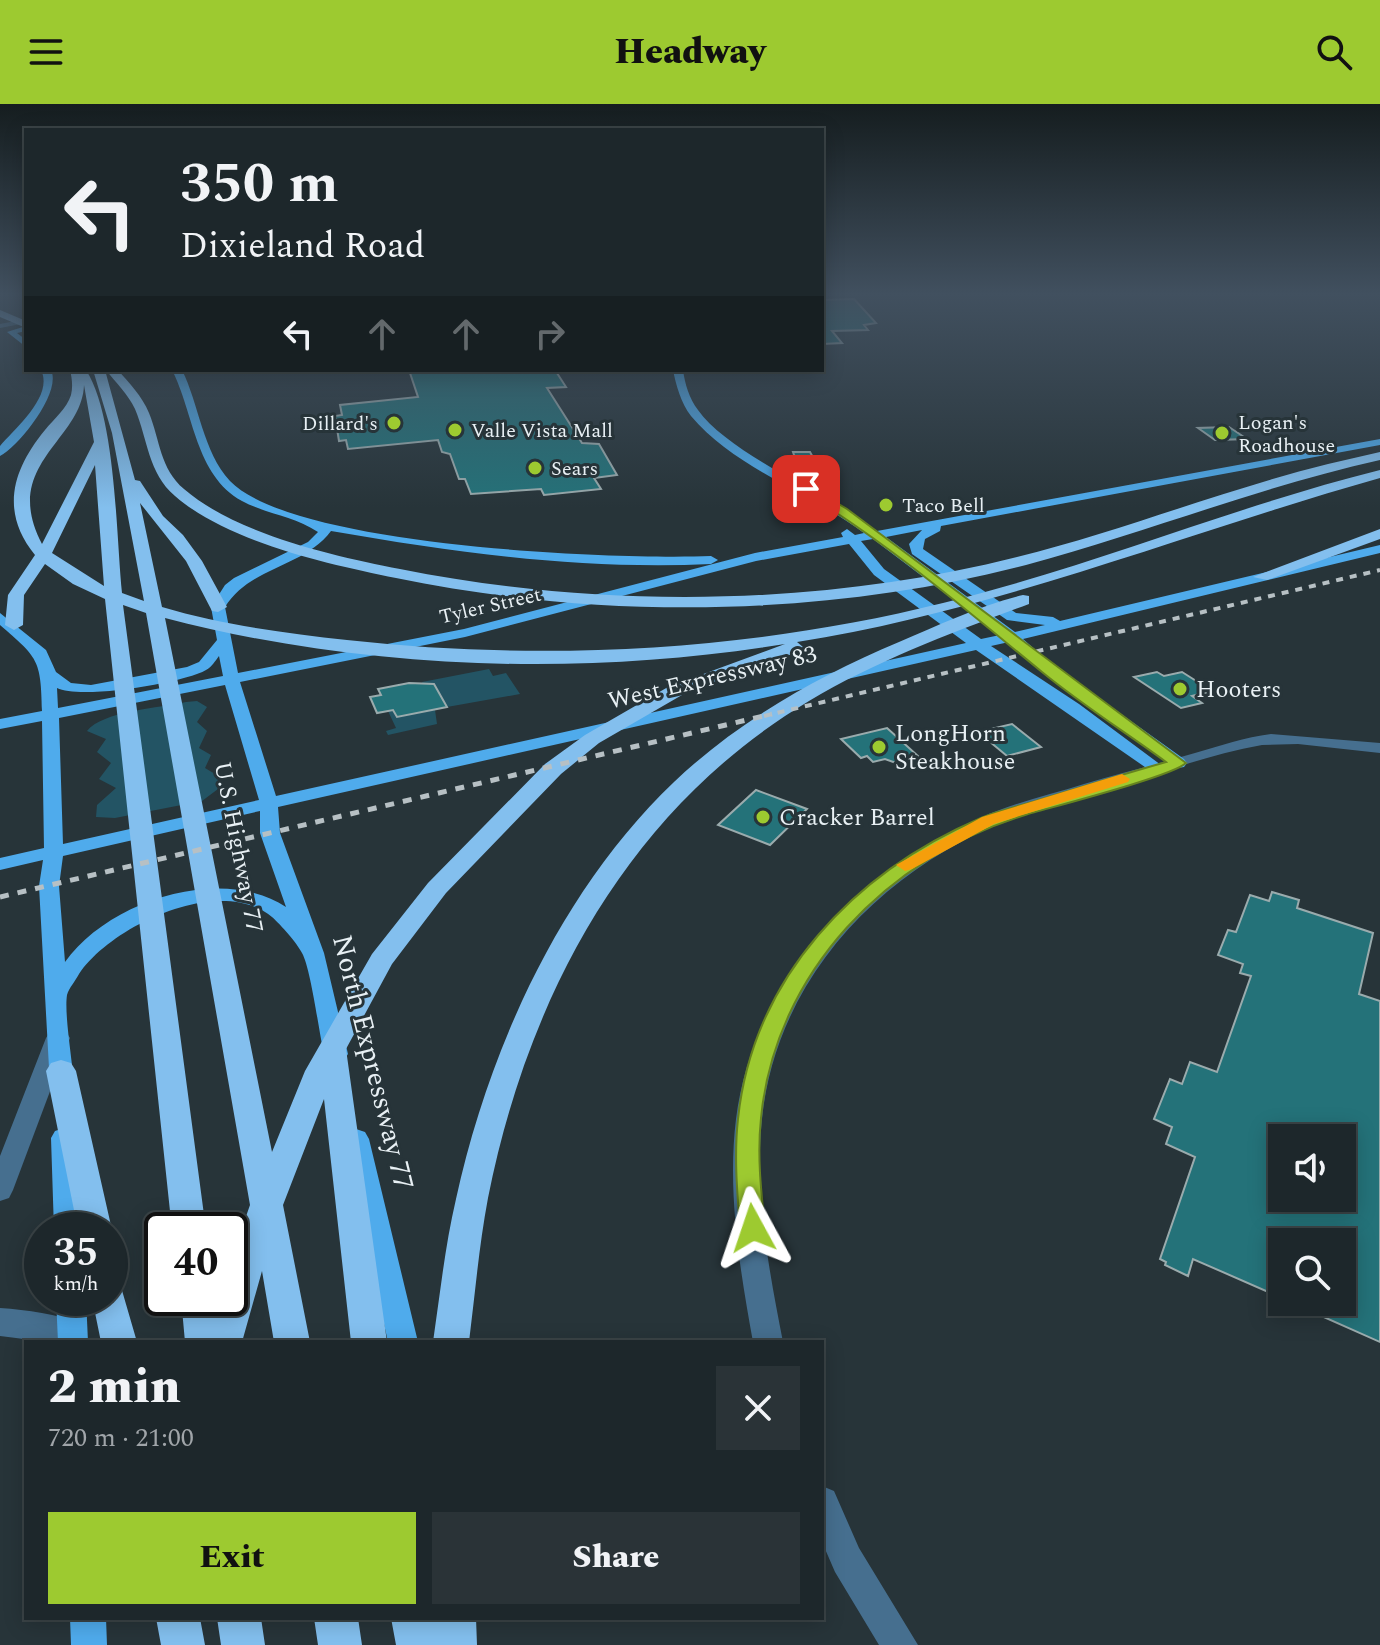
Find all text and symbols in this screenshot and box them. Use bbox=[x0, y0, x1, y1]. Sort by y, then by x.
text: Headway bbox=[614, 25, 766, 80]
icon: menu bbox=[24, 30, 68, 74]
icon: search bbox=[1312, 30, 1356, 74]
text: 350 m bbox=[180, 142, 339, 227]
icon: left bbox=[48, 160, 152, 264]
text: Dixieland Road bbox=[180, 219, 425, 274]
icon: left bbox=[276, 312, 320, 356]
icon: ahead bbox=[360, 312, 404, 356]
icon: ahead bbox=[444, 312, 488, 356]
icon: right bbox=[528, 312, 572, 356]
place label: Logan's Roadhouse bbox=[1238, 408, 1335, 461]
place label: Dillard's bbox=[302, 409, 378, 439]
marker: Dillard's bbox=[385, 414, 403, 432]
place label: Valle Vista Mall bbox=[471, 416, 613, 446]
marker: Valle Vista Mall bbox=[446, 421, 464, 439]
marker: Logan's Roadhouse bbox=[1213, 424, 1231, 442]
place label: Sears bbox=[551, 454, 598, 484]
pin bbox=[772, 455, 840, 523]
marker: Sears bbox=[526, 459, 544, 477]
icon: arrive bbox=[784, 467, 828, 511]
place label: Taco Bell bbox=[902, 491, 985, 521]
marker: Taco Bell bbox=[877, 496, 895, 514]
street label: Tyler Street bbox=[436, 580, 544, 632]
street label: West Expressway 83 bbox=[604, 636, 820, 720]
place label: Hooters bbox=[1196, 672, 1282, 708]
marker: Hooters bbox=[1171, 680, 1189, 698]
place label: LongHorn Steakhouse bbox=[895, 716, 1015, 780]
marker: LongHorn Steakhouse bbox=[870, 738, 888, 756]
street label: U.S. Highway 77 bbox=[204, 758, 272, 936]
place label: Cracker Barrel bbox=[779, 800, 935, 836]
marker: Cracker Barrel bbox=[754, 808, 772, 826]
street label: North Expressway 77 bbox=[320, 930, 425, 1194]
map controls bbox=[1268, 1124, 1356, 1316]
button: sound bbox=[1268, 1124, 1356, 1212]
position arrow bbox=[711, 1186, 795, 1270]
speed limit sign: 40 bbox=[144, 1212, 248, 1316]
text: 35 bbox=[54, 1223, 98, 1284]
button: search bbox=[1268, 1228, 1356, 1316]
text: km/h bbox=[54, 1269, 99, 1299]
text: 2 min bbox=[48, 1351, 181, 1424]
button: close bbox=[716, 1366, 800, 1450]
text: 720 m · 21:00 bbox=[48, 1418, 194, 1458]
button: Exit bbox=[48, 1512, 416, 1604]
button: Share bbox=[432, 1512, 800, 1604]

